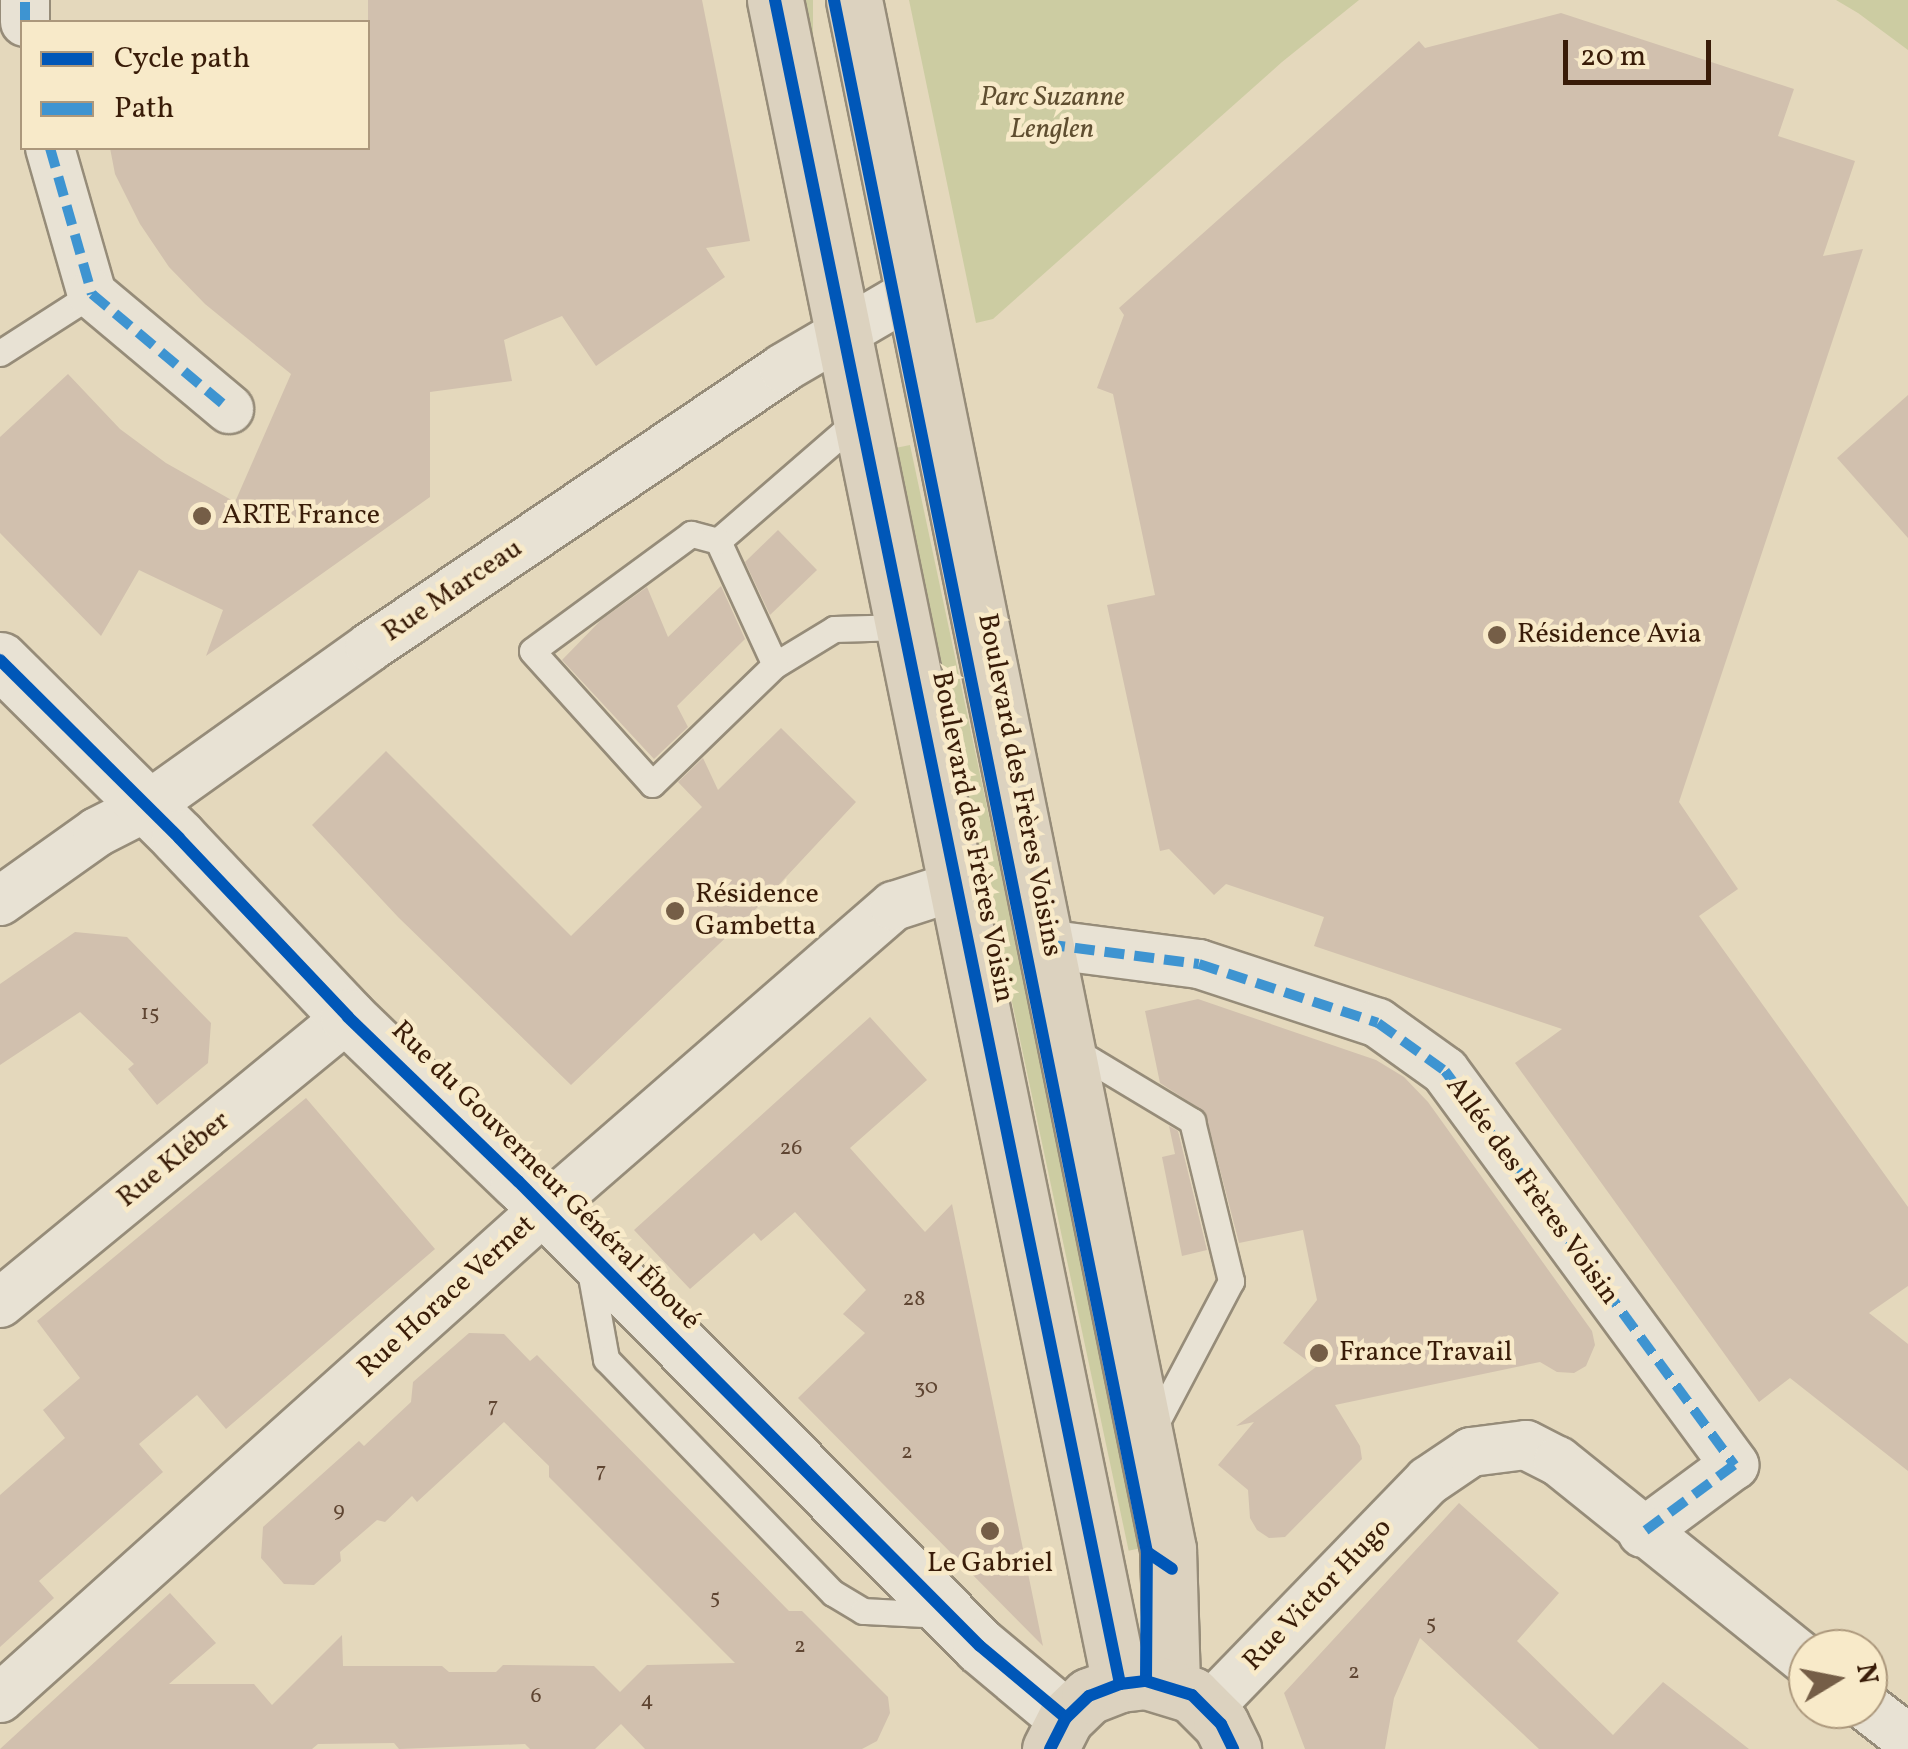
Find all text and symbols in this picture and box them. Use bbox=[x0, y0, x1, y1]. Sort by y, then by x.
legend bbox=[20, 20, 370, 150]
scale bar bbox=[1568, 20, 1716, 82]
text: 20 m bbox=[1580, 36, 1646, 78]
text: Cycle path bbox=[114, 38, 250, 80]
park label: Parc Suzanne Lenglen bbox=[980, 81, 1124, 147]
text: Path bbox=[114, 88, 174, 130]
place label: ARTE France bbox=[222, 499, 380, 533]
marker: ARTE France bbox=[191, 505, 213, 527]
street label: Rue Marceau bbox=[377, 532, 529, 650]
street label: Boulevard des Frères Voisins bbox=[969, 610, 1069, 960]
place label: Résidence Avia bbox=[1517, 618, 1702, 652]
marker: Résidence Avia bbox=[1486, 624, 1508, 646]
street label: Boulevard des Frères Voisin bbox=[923, 668, 1021, 1006]
place label: Résidence Gambetta bbox=[695, 878, 819, 944]
marker: Résidence Gambetta bbox=[664, 900, 686, 922]
house number: 15 bbox=[140, 1001, 160, 1027]
street label: Rue du Gouverneur Général Éboué bbox=[383, 1014, 707, 1338]
street label: Allée des Frères Voisin bbox=[1438, 1070, 1626, 1312]
street label: Rue Kléber bbox=[111, 1105, 237, 1215]
house number: 26 bbox=[780, 1136, 802, 1162]
street label: Rue Horace Vernet bbox=[351, 1208, 543, 1386]
house number: 28 bbox=[903, 1287, 925, 1313]
place label: France Travail bbox=[1339, 1336, 1513, 1370]
marker: France Travail bbox=[1308, 1342, 1330, 1364]
house number: 30 bbox=[914, 1375, 938, 1401]
house number: 7 bbox=[488, 1394, 498, 1420]
house number: 2 bbox=[901, 1440, 913, 1466]
house number: 7 bbox=[596, 1459, 606, 1485]
house number: 9 bbox=[333, 1498, 345, 1524]
street label: Rue Victor Hugo bbox=[1236, 1511, 1400, 1679]
marker: Le Gabriel bbox=[979, 1520, 1001, 1542]
place label: Le Gabriel bbox=[927, 1547, 1053, 1581]
house number: 5 bbox=[710, 1585, 720, 1611]
house number: 5 bbox=[1426, 1611, 1436, 1637]
north arrow bbox=[1788, 1629, 1888, 1729]
house number: 2 bbox=[794, 1634, 806, 1660]
house number: 2 bbox=[1348, 1660, 1360, 1686]
text: N bbox=[1845, 1661, 1887, 1687]
house number: 6 bbox=[530, 1684, 542, 1710]
house number: 4 bbox=[640, 1688, 654, 1714]

